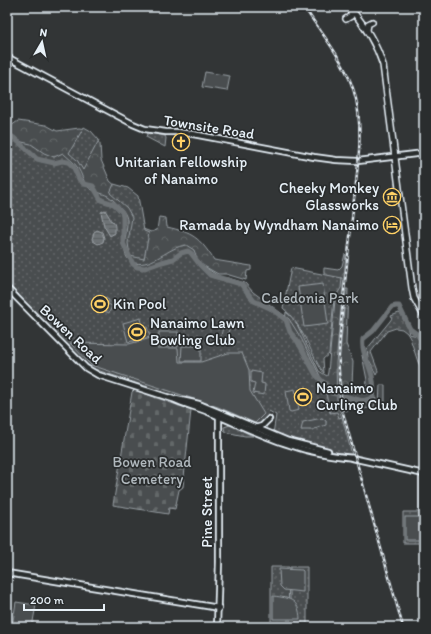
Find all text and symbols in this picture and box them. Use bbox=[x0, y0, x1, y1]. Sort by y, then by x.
north arrow bbox=[22, 22, 62, 62]
text: N bbox=[39, 26, 48, 40]
street label: Townsite Road bbox=[162, 111, 256, 143]
church icon: Unitarian Fellowship of Nanaimo bbox=[171, 132, 191, 152]
place label: Unitarian Fellowship of Nanaimo bbox=[115, 153, 247, 188]
place label: Cheeky Monkey Glassworks bbox=[279, 179, 379, 214]
museum icon: Cheeky Monkey Glassworks bbox=[382, 187, 402, 207]
hotel icon: Ramada by Wyndham Nanaimo bbox=[382, 215, 402, 235]
place label: Ramada by Wyndham Nanaimo bbox=[179, 216, 379, 234]
park label: Caledonia Park bbox=[261, 289, 359, 307]
sports icon: Kin Pool bbox=[90, 294, 110, 314]
place label: Kin Pool bbox=[113, 295, 167, 313]
street label: Bowen Road bbox=[36, 300, 106, 368]
place label: Nanaimo Lawn Bowling Club bbox=[150, 314, 245, 349]
sports icon: Nanaimo Lawn Bowling Club bbox=[127, 322, 147, 342]
place label: Nanaimo Curling Club bbox=[316, 379, 398, 414]
sports icon: Nanaimo Curling Club bbox=[293, 387, 313, 407]
park label: Bowen Road Cemetery bbox=[113, 453, 191, 488]
street label: Pine Street bbox=[198, 476, 216, 548]
scale bar bbox=[24, 586, 104, 612]
text: 200 m bbox=[30, 593, 64, 607]

